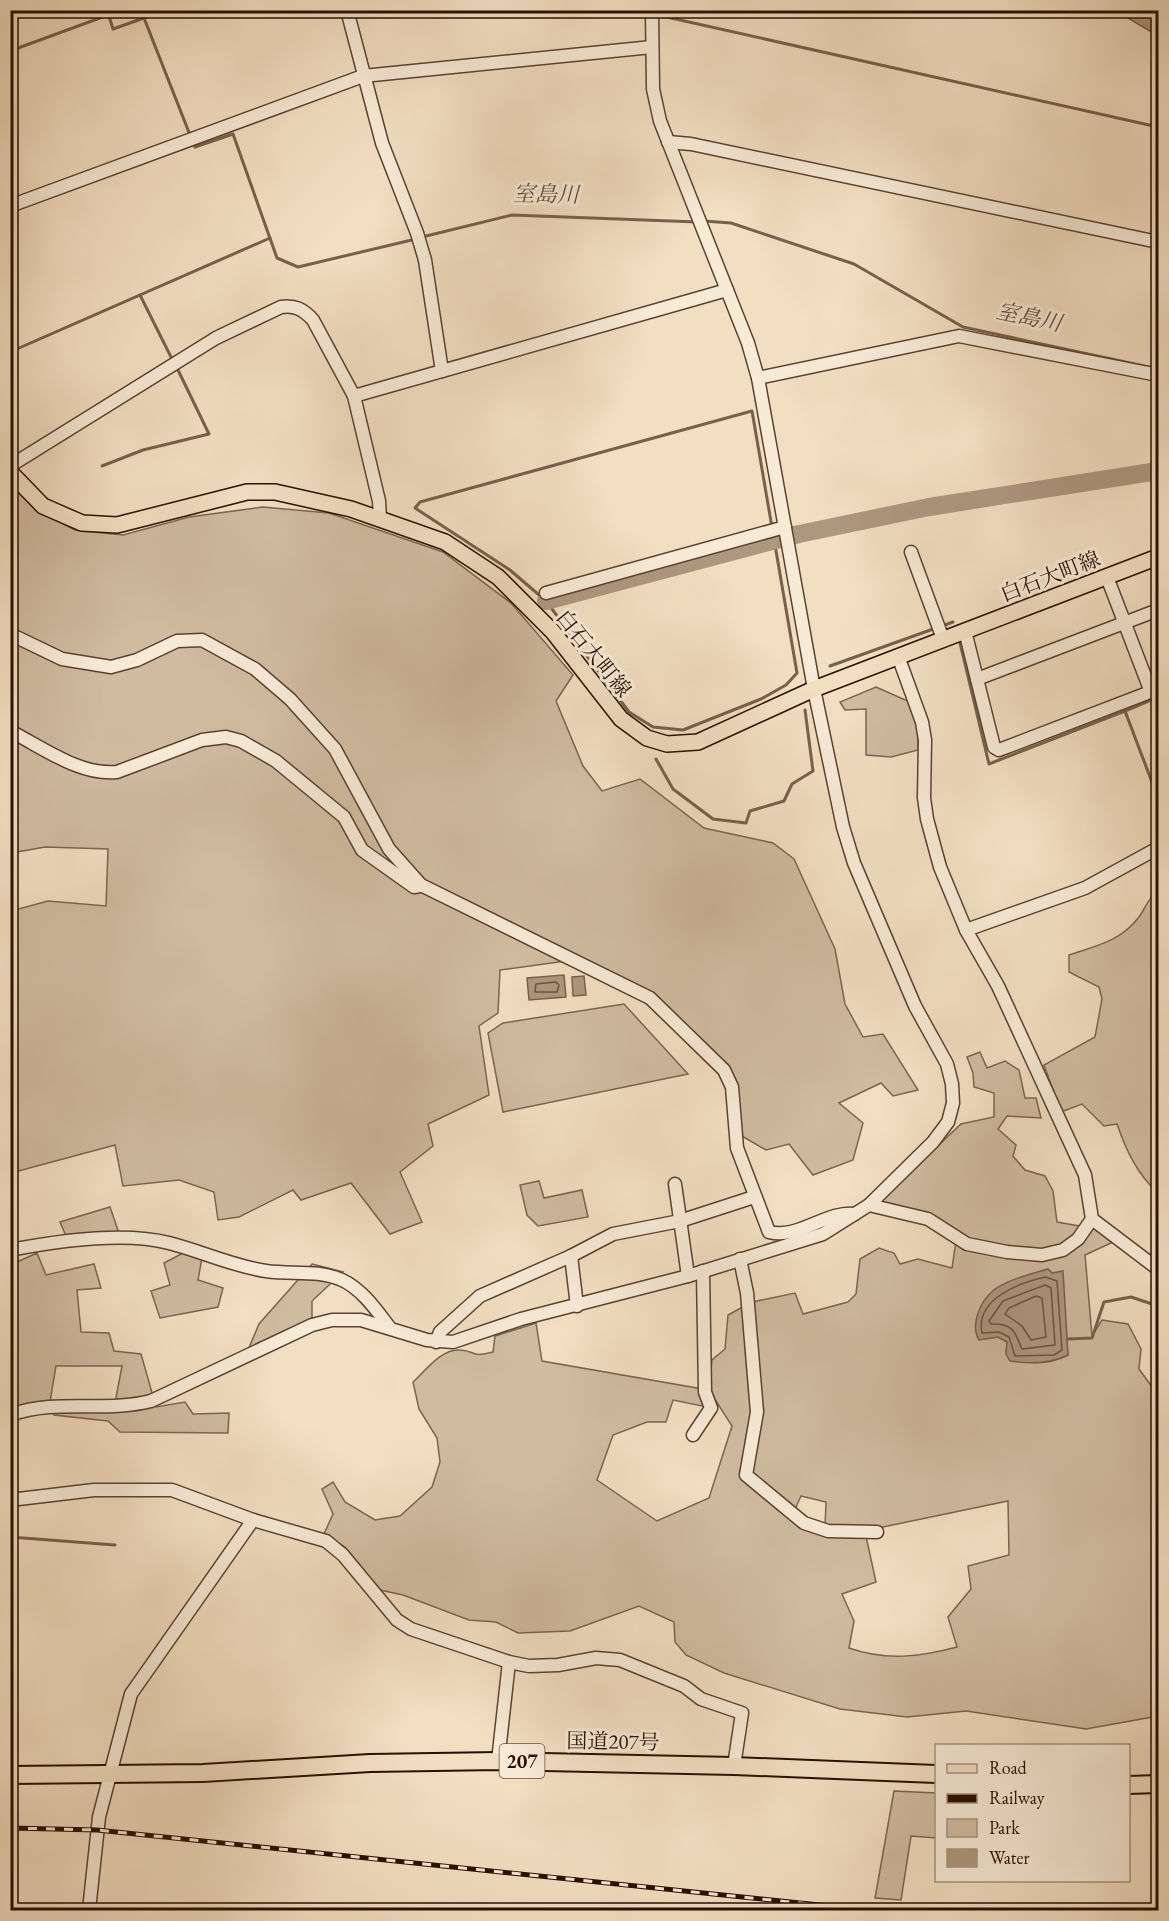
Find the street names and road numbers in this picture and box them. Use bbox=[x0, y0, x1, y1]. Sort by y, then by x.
street label: 白石大町線 bbox=[996, 545, 1104, 607]
street label: 白石大町線 bbox=[550, 604, 638, 702]
street label: 国道207号 bbox=[566, 1727, 660, 1755]
road number: 207 bbox=[500, 1744, 544, 1778]

